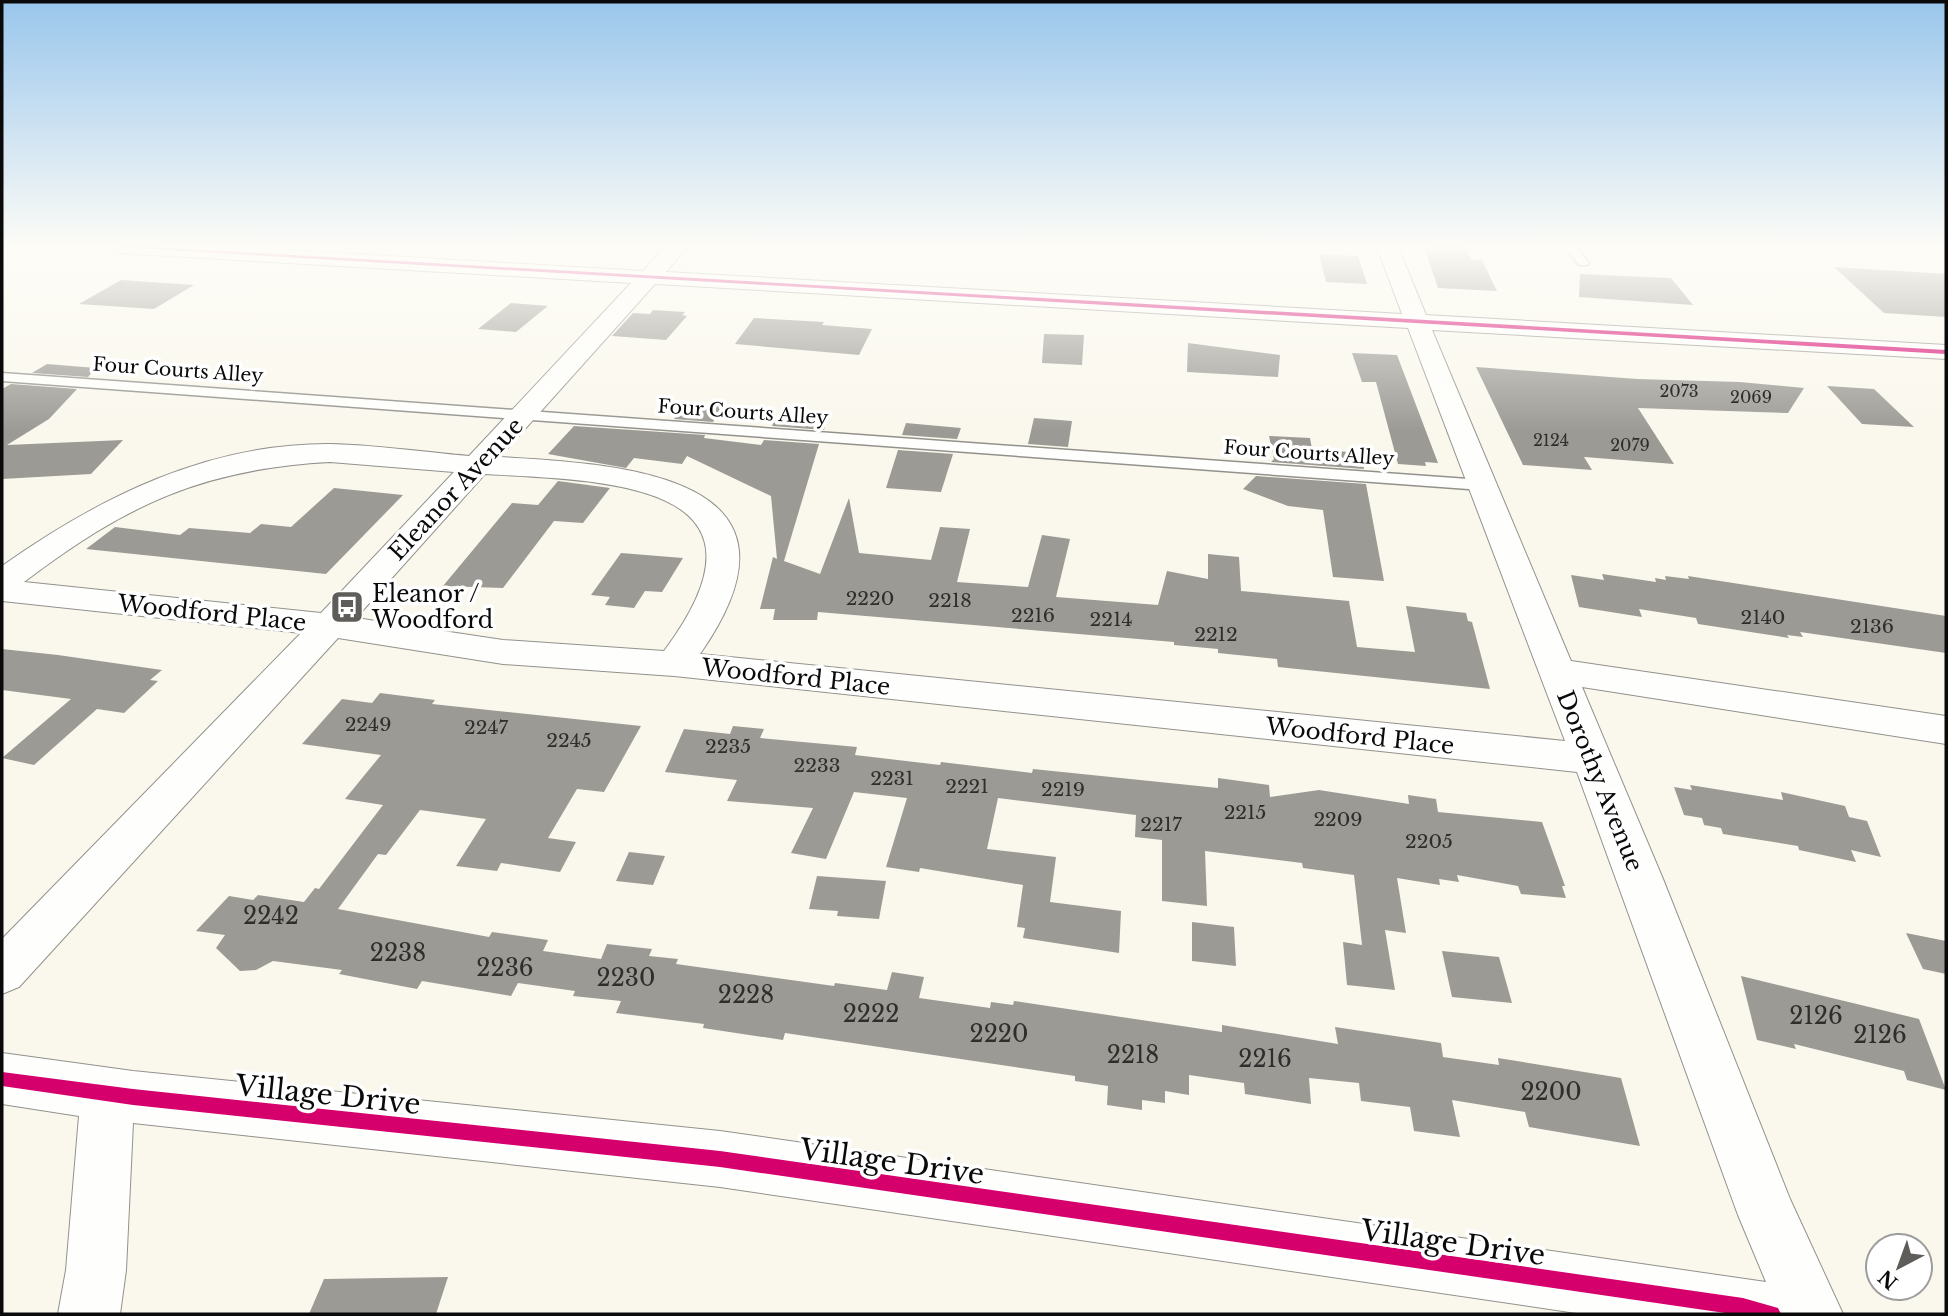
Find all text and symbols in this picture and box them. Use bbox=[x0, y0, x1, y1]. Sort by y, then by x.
street label: Four Courts Alley bbox=[92, 353, 264, 387]
house number: 2073 bbox=[1659, 381, 1699, 401]
house number: 2069 bbox=[1730, 387, 1772, 407]
street label: Four Courts Alley bbox=[657, 395, 829, 429]
street label: Eleanor Avenue bbox=[383, 412, 529, 566]
house number: 2124 bbox=[1533, 430, 1569, 450]
house number: 2079 bbox=[1610, 435, 1650, 455]
street label: Four Courts Alley bbox=[1223, 436, 1395, 470]
place label: Eleanor / Woodford bbox=[371, 580, 493, 634]
house number: 2220 bbox=[846, 587, 894, 610]
bus stop icon: Eleanor / Woodford bbox=[328, 588, 366, 626]
street label: Woodford Place bbox=[115, 589, 308, 637]
house number: 2218 bbox=[928, 589, 972, 612]
house number: 2216 bbox=[1011, 604, 1055, 627]
house number: 2140 bbox=[1741, 606, 1785, 629]
house number: 2214 bbox=[1090, 608, 1133, 631]
house number: 2136 bbox=[1850, 615, 1894, 638]
house number: 2212 bbox=[1194, 623, 1238, 646]
street label: Woodford Place bbox=[699, 653, 892, 701]
street label: Dorothy Avenue bbox=[1551, 687, 1649, 875]
street label: Woodford Place bbox=[1263, 712, 1456, 760]
house number: 2249 bbox=[345, 713, 391, 736]
house number: 2247 bbox=[464, 716, 508, 739]
house number: 2245 bbox=[546, 729, 592, 752]
house number: 2235 bbox=[705, 735, 751, 758]
house number: 2233 bbox=[794, 754, 840, 777]
house number: 2231 bbox=[870, 767, 914, 790]
house number: 2221 bbox=[945, 775, 989, 798]
house number: 2219 bbox=[1041, 778, 1085, 801]
house number: 2215 bbox=[1224, 801, 1266, 824]
house number: 2209 bbox=[1313, 808, 1363, 831]
house number: 2217 bbox=[1140, 813, 1182, 836]
house number: 2205 bbox=[1405, 830, 1453, 853]
house number: 2242 bbox=[243, 902, 299, 930]
house number: 2238 bbox=[370, 939, 426, 967]
house number: 2236 bbox=[476, 954, 534, 982]
house number: 2230 bbox=[597, 964, 655, 992]
house number: 2228 bbox=[718, 981, 774, 1009]
house number: 2222 bbox=[843, 1000, 899, 1028]
house number: 2126 bbox=[1789, 1002, 1843, 1030]
house number: 2220 bbox=[970, 1020, 1028, 1048]
house number: 2126 bbox=[1853, 1021, 1907, 1049]
house number: 2218 bbox=[1107, 1041, 1159, 1069]
house number: 2216 bbox=[1238, 1045, 1292, 1073]
street label: Village Drive bbox=[233, 1068, 422, 1122]
house number: 2200 bbox=[1520, 1078, 1582, 1106]
street label: Village Drive bbox=[797, 1132, 986, 1192]
street label: Village Drive bbox=[1358, 1213, 1547, 1273]
north arrow bbox=[1864, 1232, 1934, 1302]
text: N bbox=[1874, 1265, 1902, 1294]

